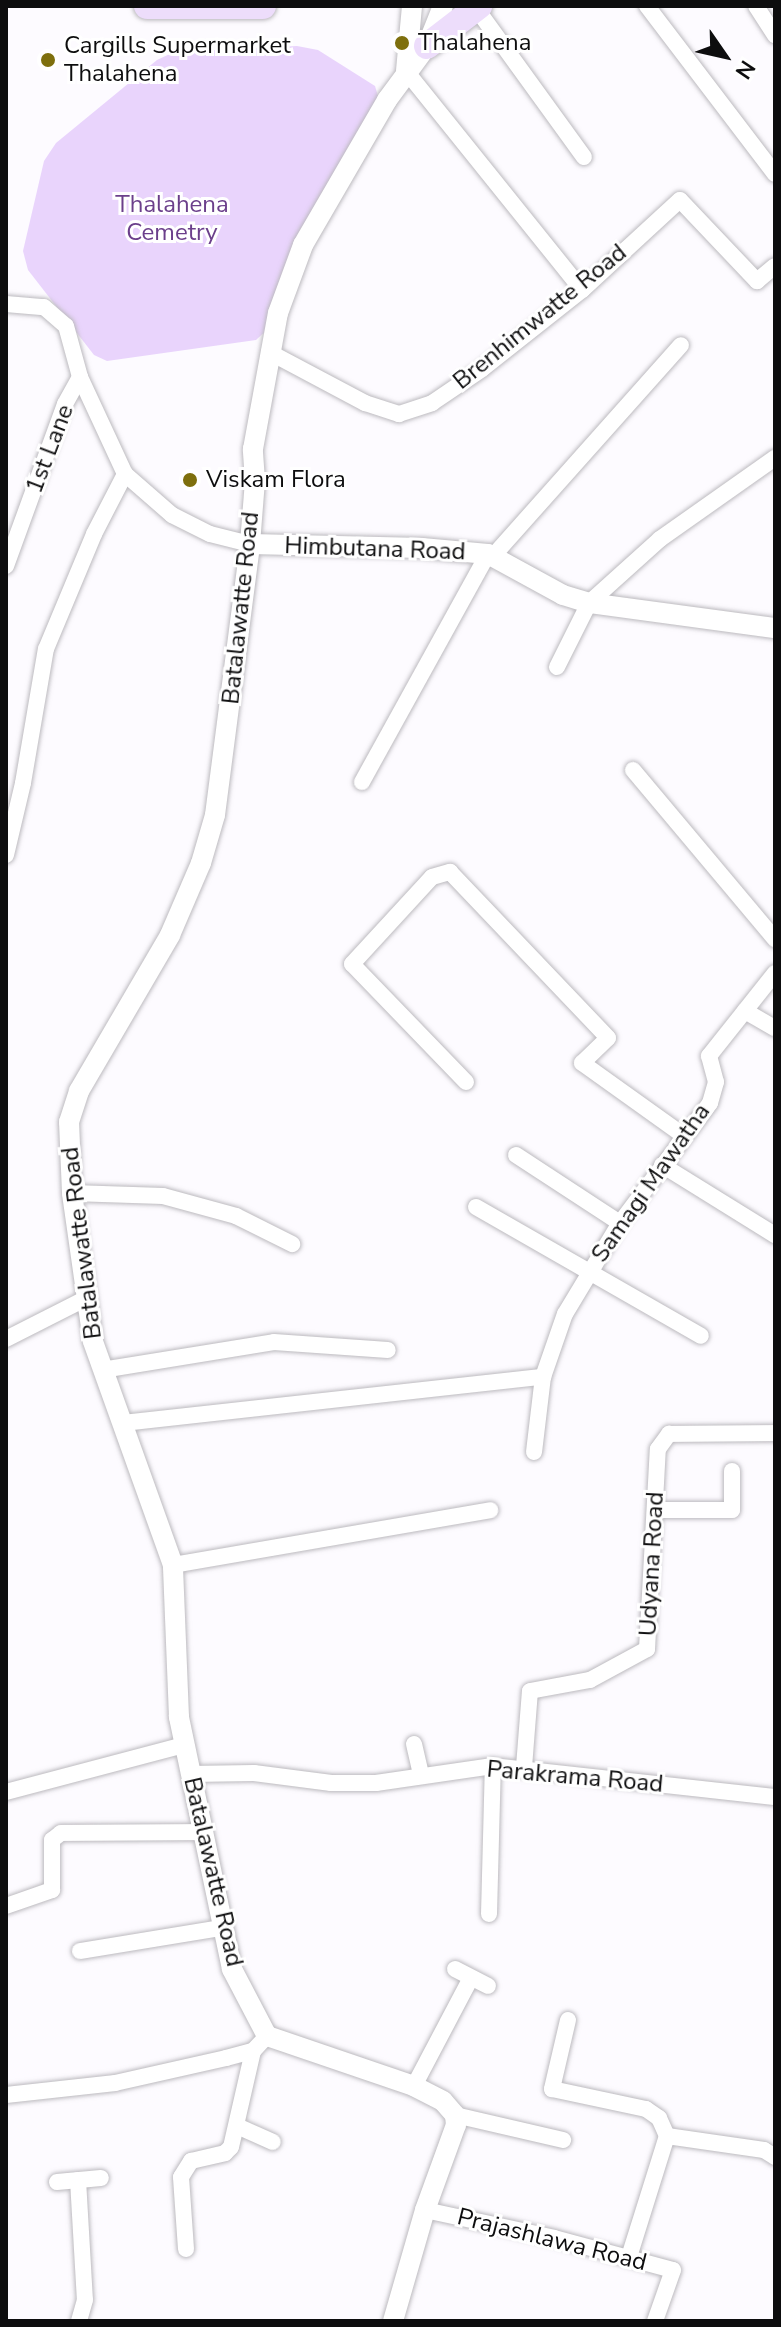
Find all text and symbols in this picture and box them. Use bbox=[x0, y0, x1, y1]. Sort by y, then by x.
north arrow bbox=[685, 16, 765, 96]
place label: Thalahena bbox=[418, 29, 531, 57]
place label: Cargills Supermarket Thalahena bbox=[64, 32, 291, 88]
marker: Thalahena bbox=[393, 34, 411, 52]
marker: Cargills Supermarket Thalahena bbox=[39, 51, 57, 69]
text: N bbox=[728, 54, 762, 85]
park label: Thalahena Cemetry bbox=[115, 191, 229, 247]
street label: Brenhimwatte Road bbox=[448, 238, 632, 396]
street label: 1st Lane bbox=[20, 401, 80, 497]
place label: Viskam Flora bbox=[206, 466, 346, 494]
marker: Viskam Flora bbox=[181, 471, 199, 489]
street label: Batalawatte Road bbox=[217, 510, 265, 706]
street label: Himbutana Road bbox=[284, 531, 466, 567]
street label: Samagi Mawatha bbox=[586, 1098, 716, 1268]
street label: Batalawatte Road bbox=[56, 1145, 108, 1341]
street label: Udyana Road bbox=[634, 1491, 670, 1637]
street label: Parakrama Road bbox=[486, 1755, 664, 1799]
street label: Batalawatte Road bbox=[177, 1774, 249, 1970]
street label: Prajashlawa Road bbox=[454, 2203, 650, 2277]

